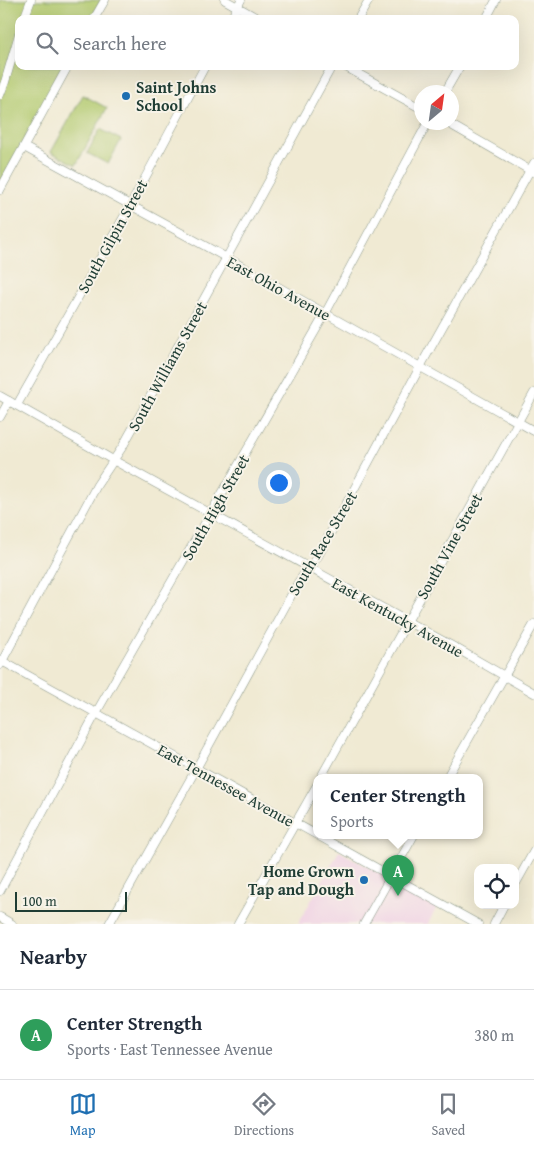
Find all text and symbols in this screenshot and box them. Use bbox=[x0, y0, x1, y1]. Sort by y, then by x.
search box bbox=[15, 15, 519, 70]
icon: search bbox=[33, 29, 61, 57]
text: Search here bbox=[73, 29, 167, 57]
place label: Saint Johns School bbox=[136, 75, 217, 117]
north arrow bbox=[414, 85, 459, 130]
marker: Saint Johns School bbox=[120, 90, 132, 102]
street label: South Gilpin Street bbox=[71, 174, 154, 297]
street label: East Ohio Avenue bbox=[223, 250, 335, 326]
street label: South Williams Street bbox=[121, 296, 213, 435]
street label: South High Street bbox=[175, 449, 255, 564]
your location bbox=[266, 470, 292, 496]
street label: South Race Street bbox=[281, 486, 363, 600]
street label: South Vine Street bbox=[410, 488, 488, 604]
street label: East Kentucky Avenue bbox=[328, 571, 468, 663]
street label: East Tennessee Avenue bbox=[153, 737, 299, 833]
popup bbox=[313, 774, 483, 839]
text: Center Strength bbox=[330, 781, 466, 809]
text: Sports bbox=[330, 809, 374, 833]
pin: A bbox=[382, 855, 414, 896]
place label: Home Grown Tap and Dough bbox=[248, 859, 355, 901]
map controls bbox=[474, 864, 519, 909]
button: locate bbox=[474, 864, 519, 909]
marker: Home Grown Tap and Dough bbox=[358, 874, 370, 886]
scale bar bbox=[15, 889, 128, 912]
text: 100 m bbox=[22, 891, 57, 911]
text: Nearby bbox=[20, 941, 87, 972]
text: Center Strength bbox=[67, 1009, 202, 1037]
text: A bbox=[31, 1023, 41, 1047]
text: 380 m bbox=[474, 1023, 514, 1047]
text: Sports · East Tennessee Avenue bbox=[67, 1037, 273, 1061]
tab: Map bbox=[69, 1090, 97, 1140]
tab: Directions bbox=[234, 1090, 294, 1140]
tab: Saved bbox=[431, 1090, 465, 1140]

